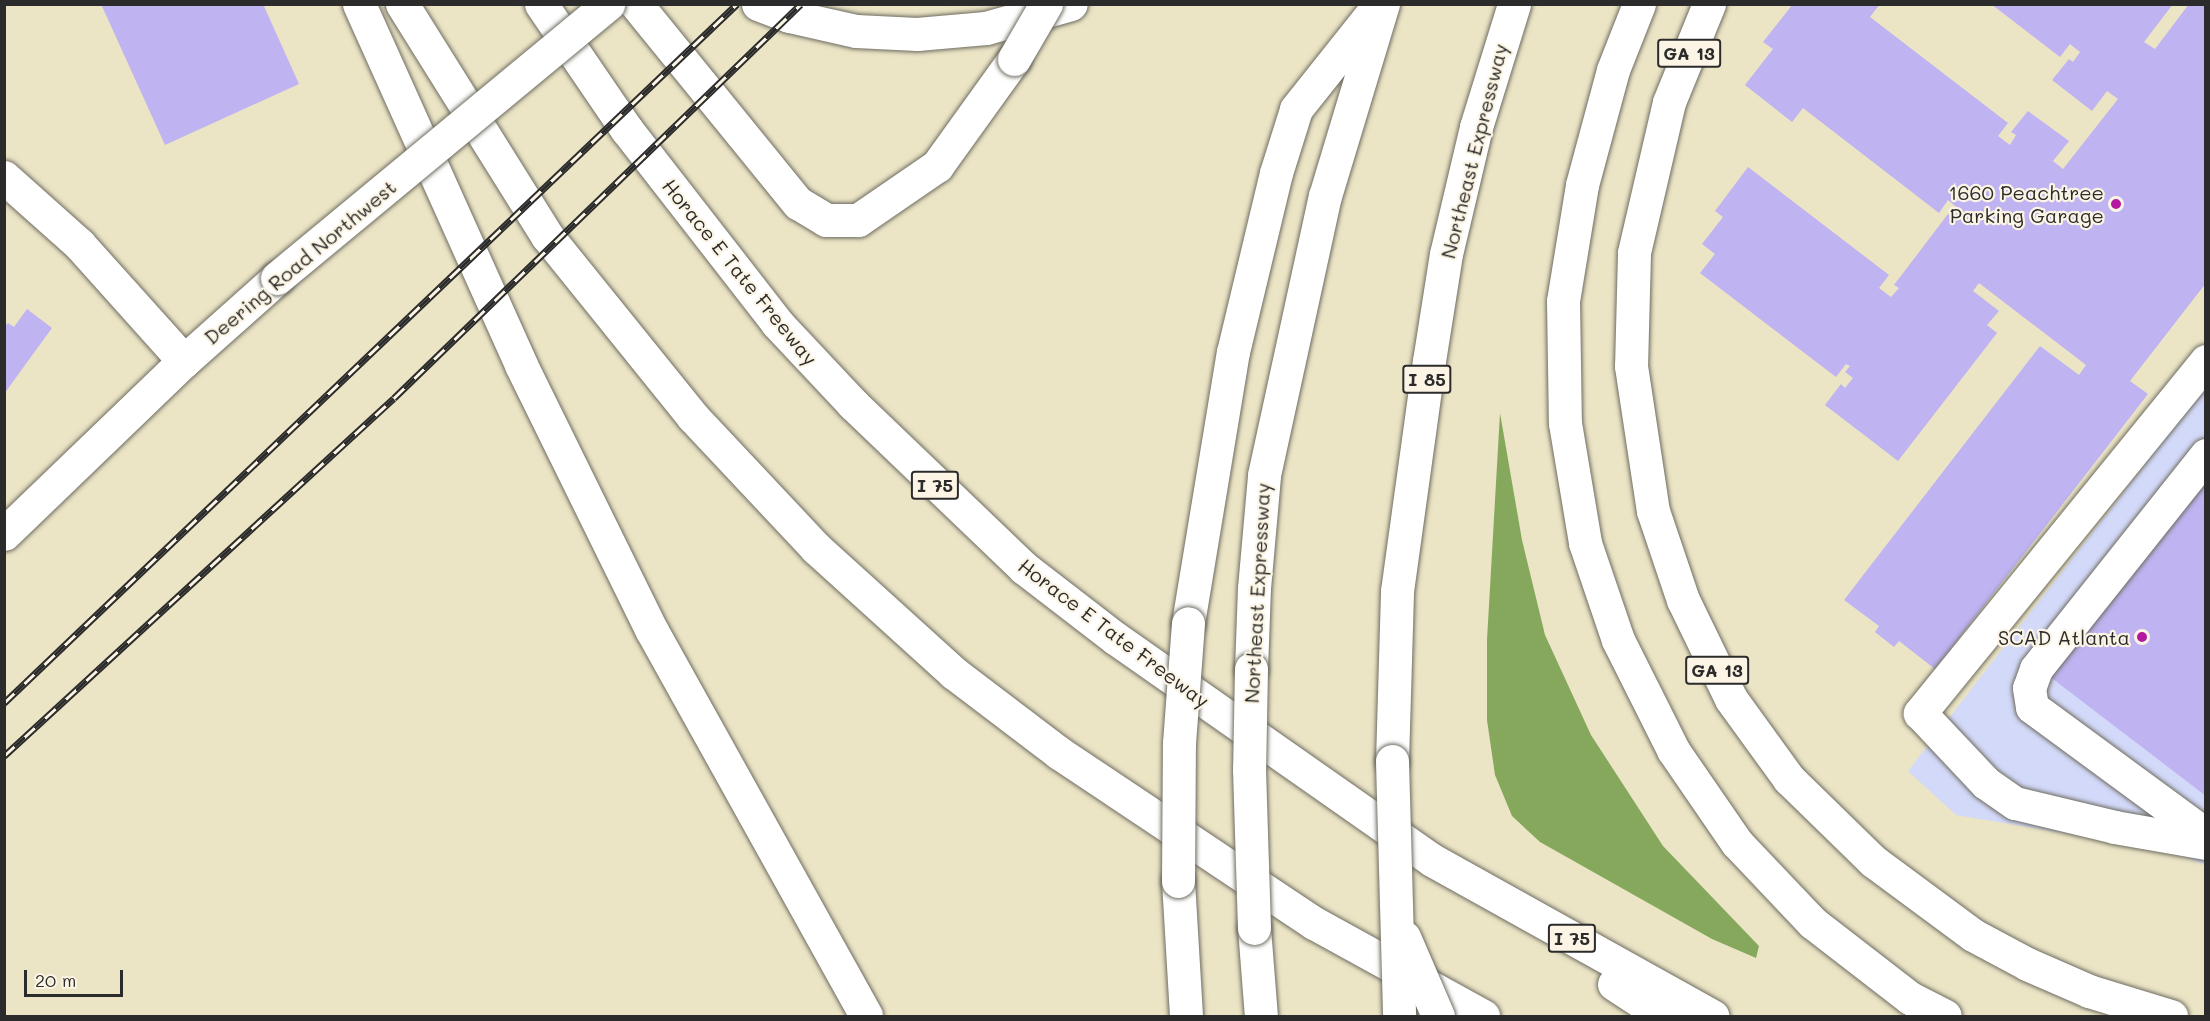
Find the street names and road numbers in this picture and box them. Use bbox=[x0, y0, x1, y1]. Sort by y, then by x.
road number: GA 13 bbox=[1656, 38, 1722, 68]
street label: Northeast Expressway bbox=[1436, 41, 1512, 261]
street label: Horace E Tate Freeway bbox=[657, 174, 823, 370]
street label: Deering Road Northwest bbox=[199, 175, 401, 349]
road number: I 85 bbox=[1402, 364, 1452, 394]
road number: I 75 bbox=[910, 470, 960, 500]
street label: Northeast Expressway bbox=[1239, 482, 1275, 704]
street label: Horace E Tate Freeway bbox=[1014, 553, 1214, 713]
road number: GA 13 bbox=[1684, 655, 1750, 685]
road number: I 75 bbox=[1546, 923, 1598, 953]

